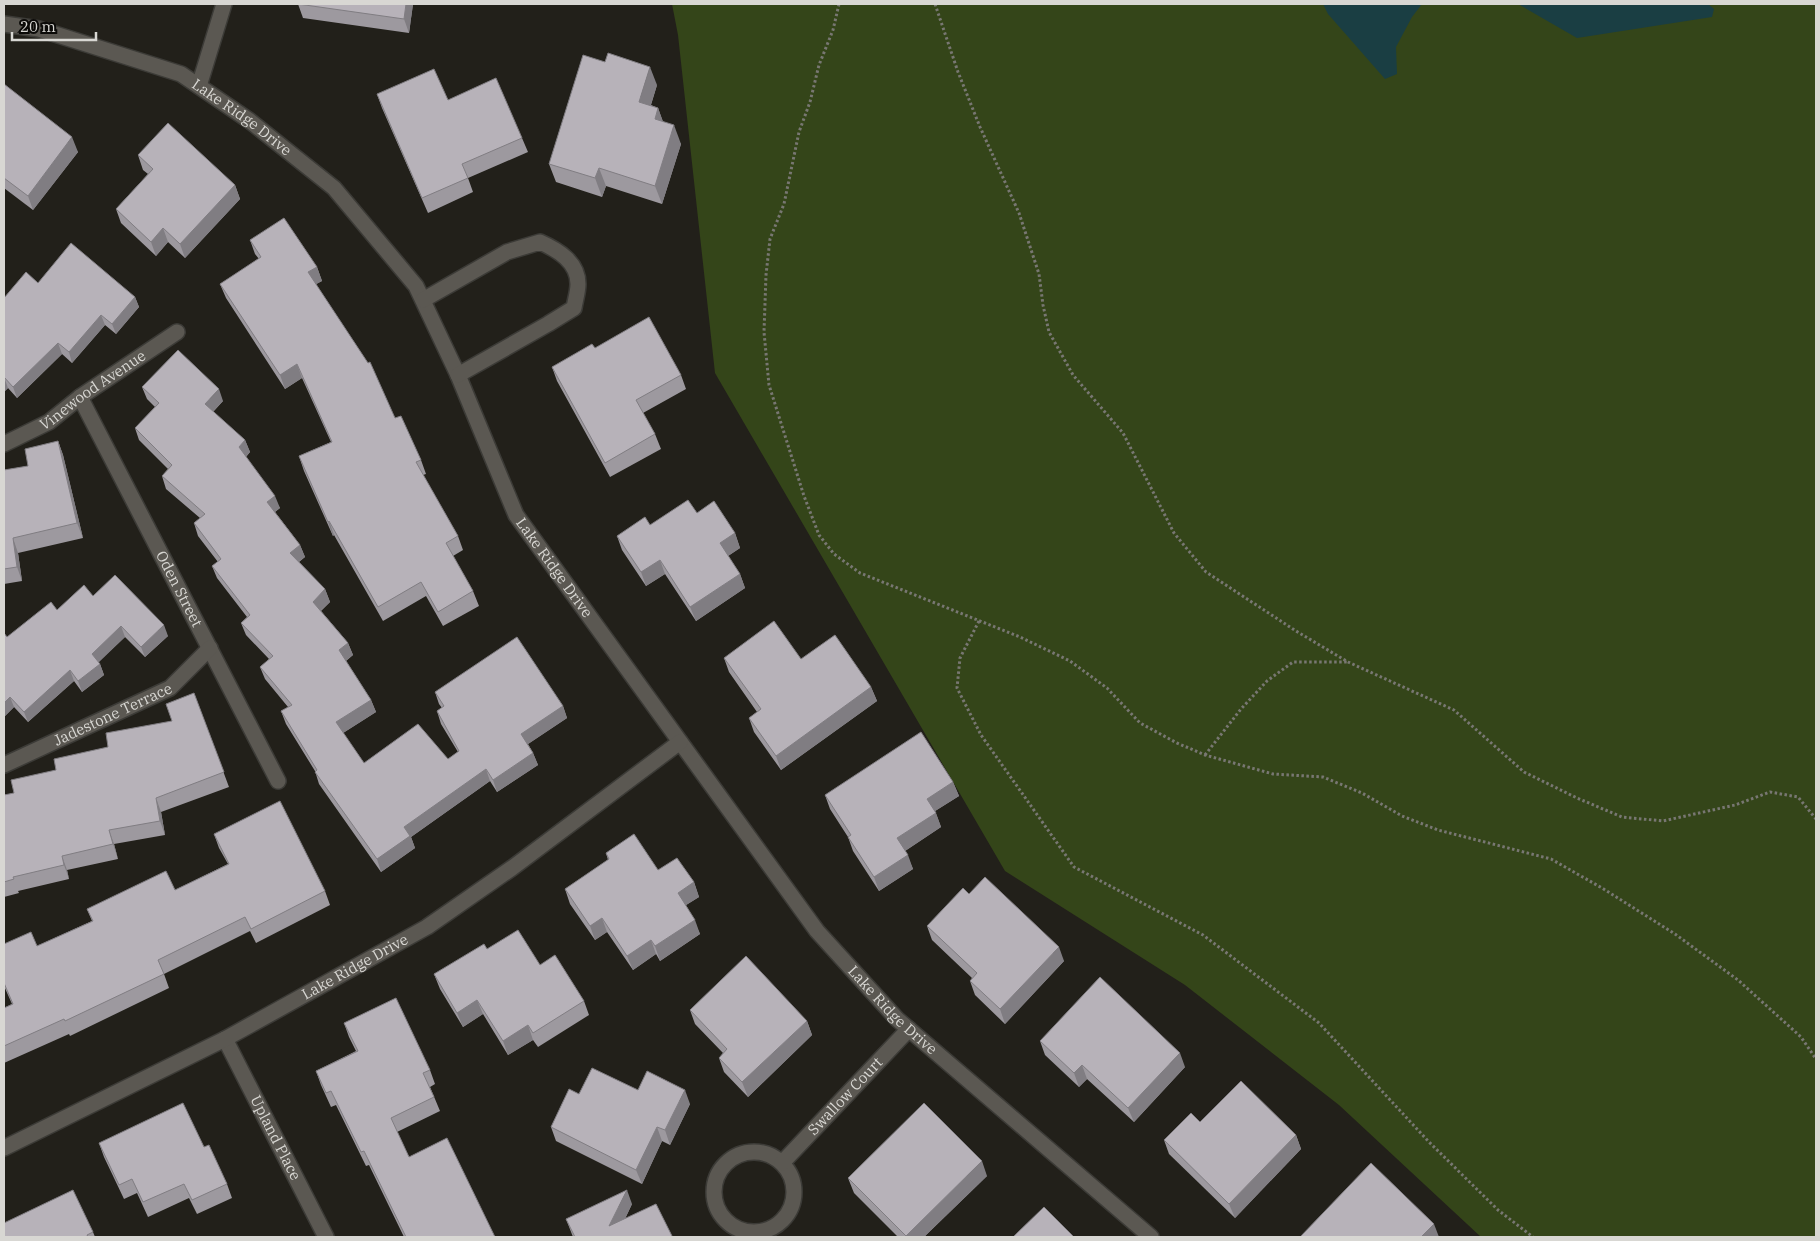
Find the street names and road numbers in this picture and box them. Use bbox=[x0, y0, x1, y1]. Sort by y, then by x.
street label: Lake Ridge Drive bbox=[189, 74, 296, 160]
street label: Vinewood Avenue bbox=[36, 346, 149, 434]
street label: Lake Ridge Drive bbox=[512, 514, 597, 621]
street label: Oden Street bbox=[152, 547, 207, 630]
street label: Jadestone Terrace bbox=[50, 678, 175, 750]
street label: Lake Ridge Drive bbox=[298, 929, 411, 1004]
street label: Lake Ridge Drive bbox=[844, 961, 941, 1058]
street label: Swallow Court bbox=[803, 1053, 886, 1139]
street label: Upland Place bbox=[246, 1092, 305, 1183]

